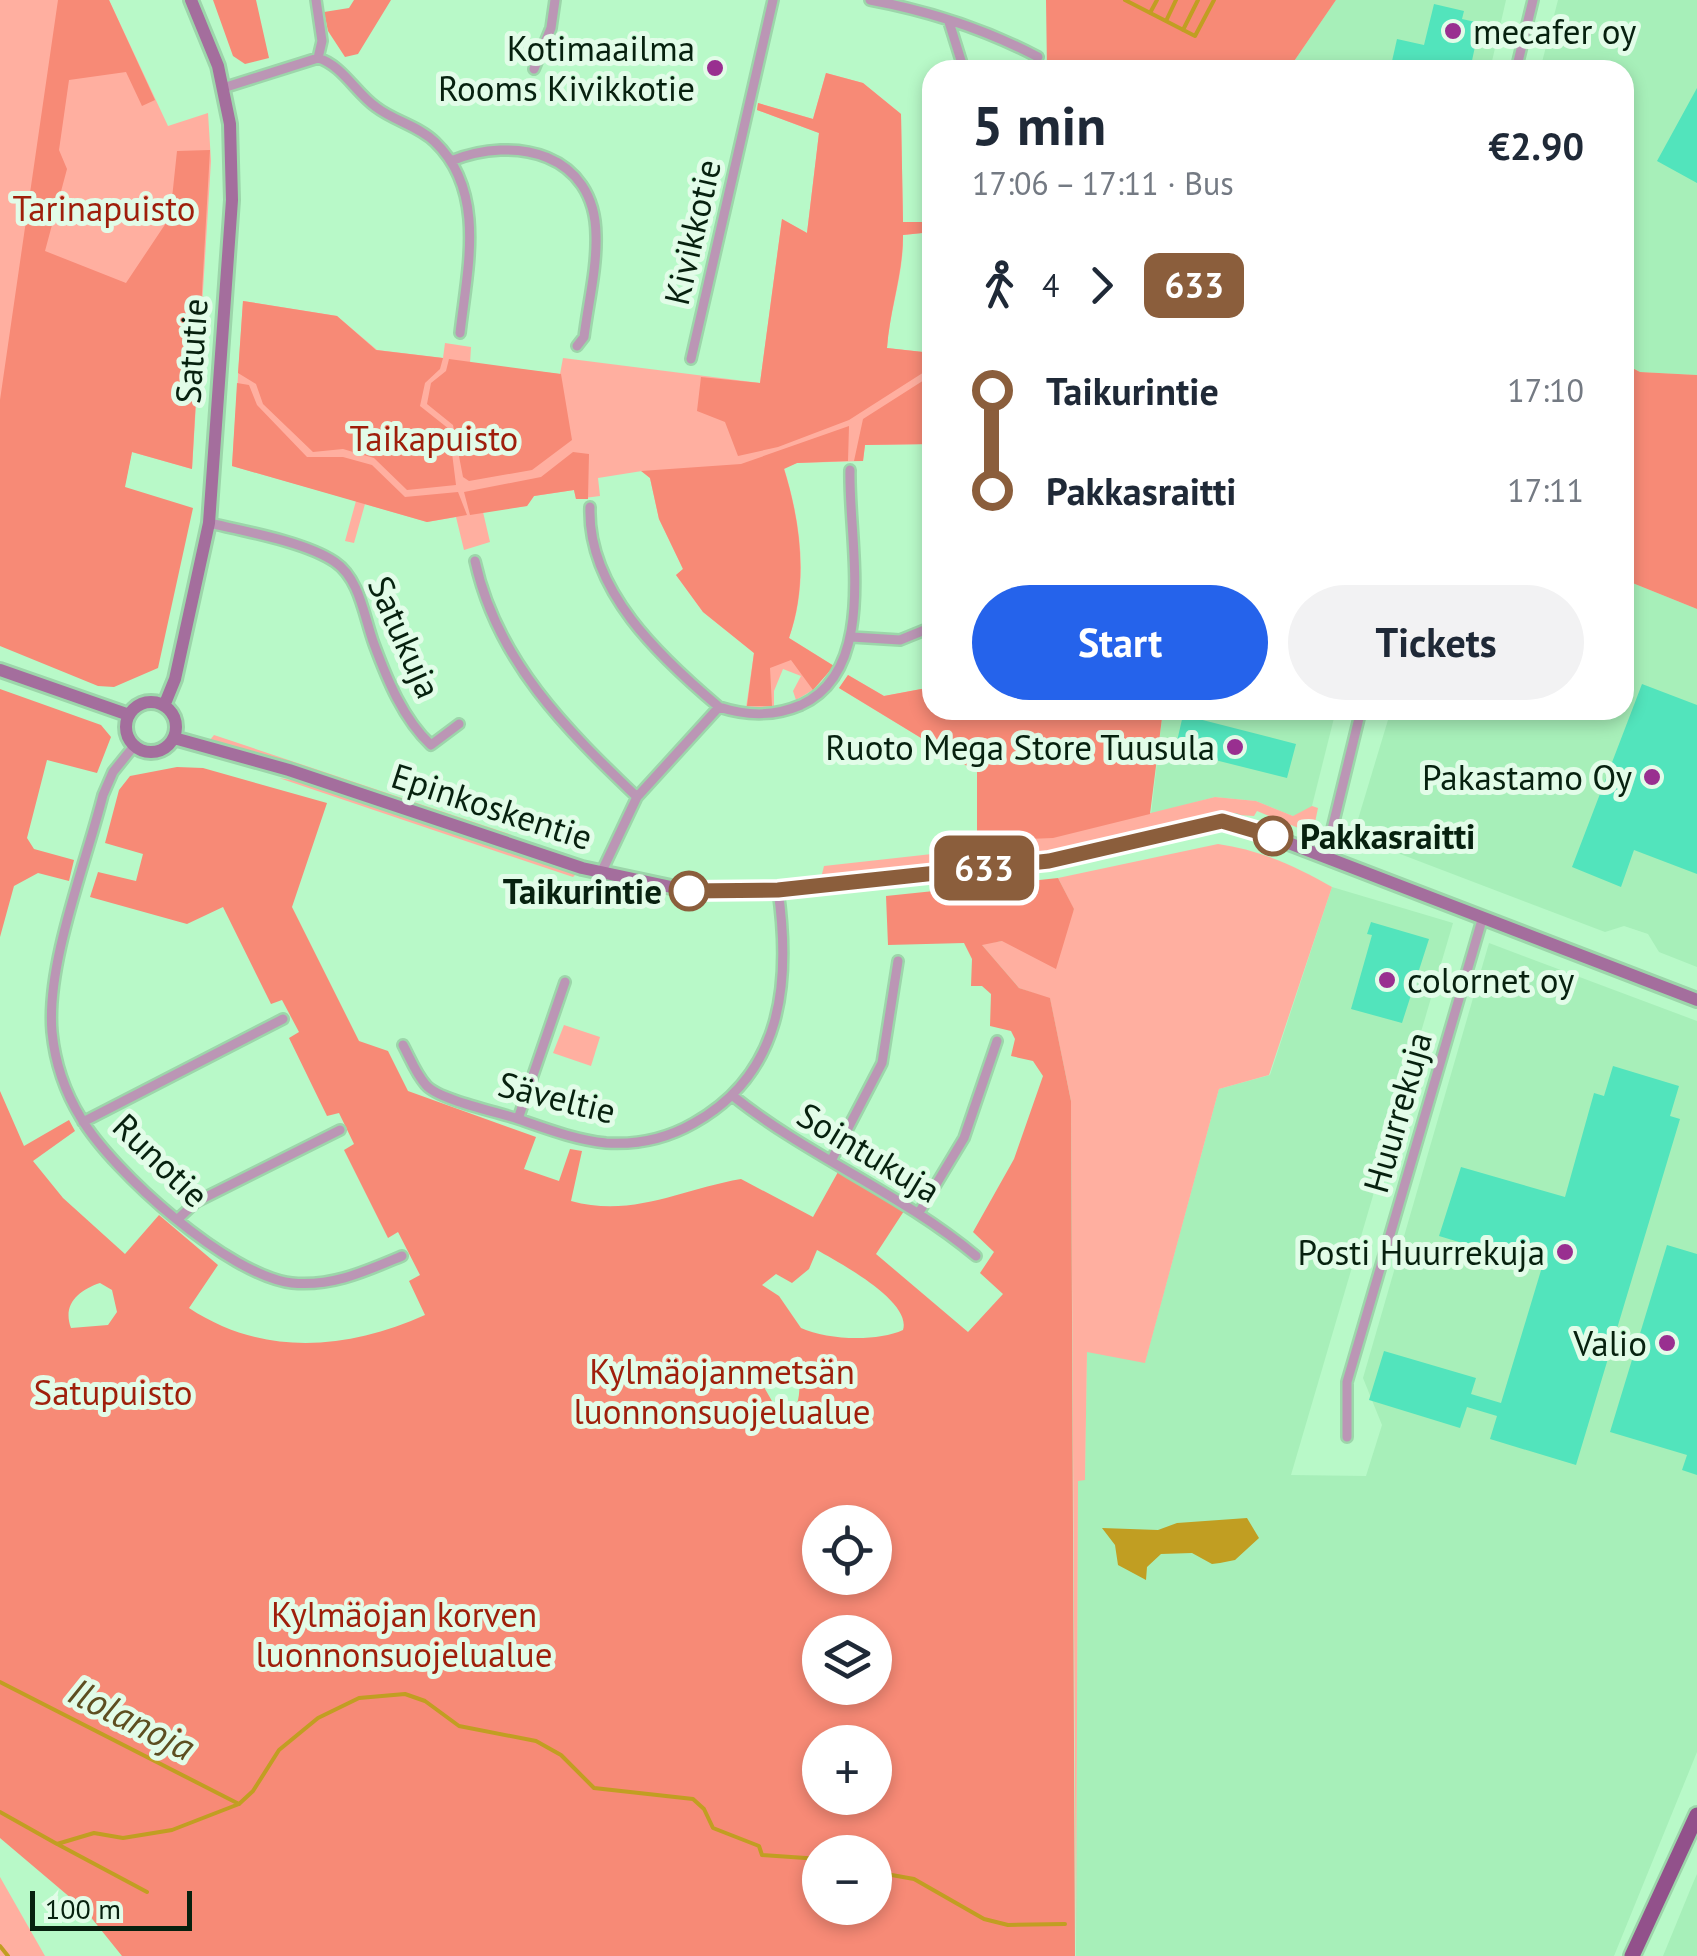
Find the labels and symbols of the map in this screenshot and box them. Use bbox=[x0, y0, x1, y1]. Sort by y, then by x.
place label: mecafer oy bbox=[1473, 8, 1636, 54]
marker: mecafer oy bbox=[1442, 20, 1464, 42]
place label: Kotimaailma Rooms Kivikkotie bbox=[438, 25, 695, 111]
marker: Kotimaailma Rooms Kivikkotie bbox=[704, 57, 726, 79]
street label: Kivikkotie bbox=[653, 155, 731, 309]
park label: Tarinapuisto bbox=[12, 185, 196, 231]
street label: Satutie bbox=[164, 297, 218, 405]
park label: Taikapuisto bbox=[350, 415, 518, 461]
street label: Satukuja bbox=[358, 569, 452, 705]
place label: Ruoto Mega Store Tuusula bbox=[825, 724, 1215, 770]
marker: Ruoto Mega Store Tuusula bbox=[1224, 736, 1246, 758]
street label: Epinkoskentie bbox=[386, 752, 598, 860]
place label: Pakastamo Oy bbox=[1422, 754, 1632, 800]
marker: Pakastamo Oy bbox=[1641, 766, 1663, 788]
place label: Pakkasraitti bbox=[1300, 813, 1476, 859]
marker: Pakkasraitti bbox=[1254, 817, 1292, 855]
line badge: 633 bbox=[926, 836, 1042, 900]
place label: Taikurintie bbox=[503, 868, 662, 914]
marker: Taikurintie bbox=[670, 872, 708, 910]
place label: colornet oy bbox=[1407, 957, 1574, 1003]
marker: colornet oy bbox=[1376, 969, 1398, 991]
street label: Huurrekuja bbox=[1352, 1026, 1442, 1198]
street label: Säveltie bbox=[493, 1060, 621, 1134]
street label: Sointukuja bbox=[789, 1091, 949, 1213]
street label: Runotie bbox=[103, 1103, 219, 1217]
place label: Posti Huurrekuja bbox=[1297, 1229, 1545, 1275]
marker: Posti Huurrekuja bbox=[1554, 1241, 1576, 1263]
place label: Valio bbox=[1572, 1320, 1647, 1366]
marker: Valio bbox=[1656, 1332, 1678, 1354]
park label: Kylmäojanmetsän luonnonsuojelualue bbox=[574, 1348, 870, 1434]
park label: Satupuisto bbox=[34, 1369, 192, 1415]
park label: Kylmäojan korven luonnonsuojelualue bbox=[256, 1591, 552, 1677]
water label: Ilolanoja bbox=[61, 1665, 204, 1771]
scale bar bbox=[30, 1886, 192, 1930]

